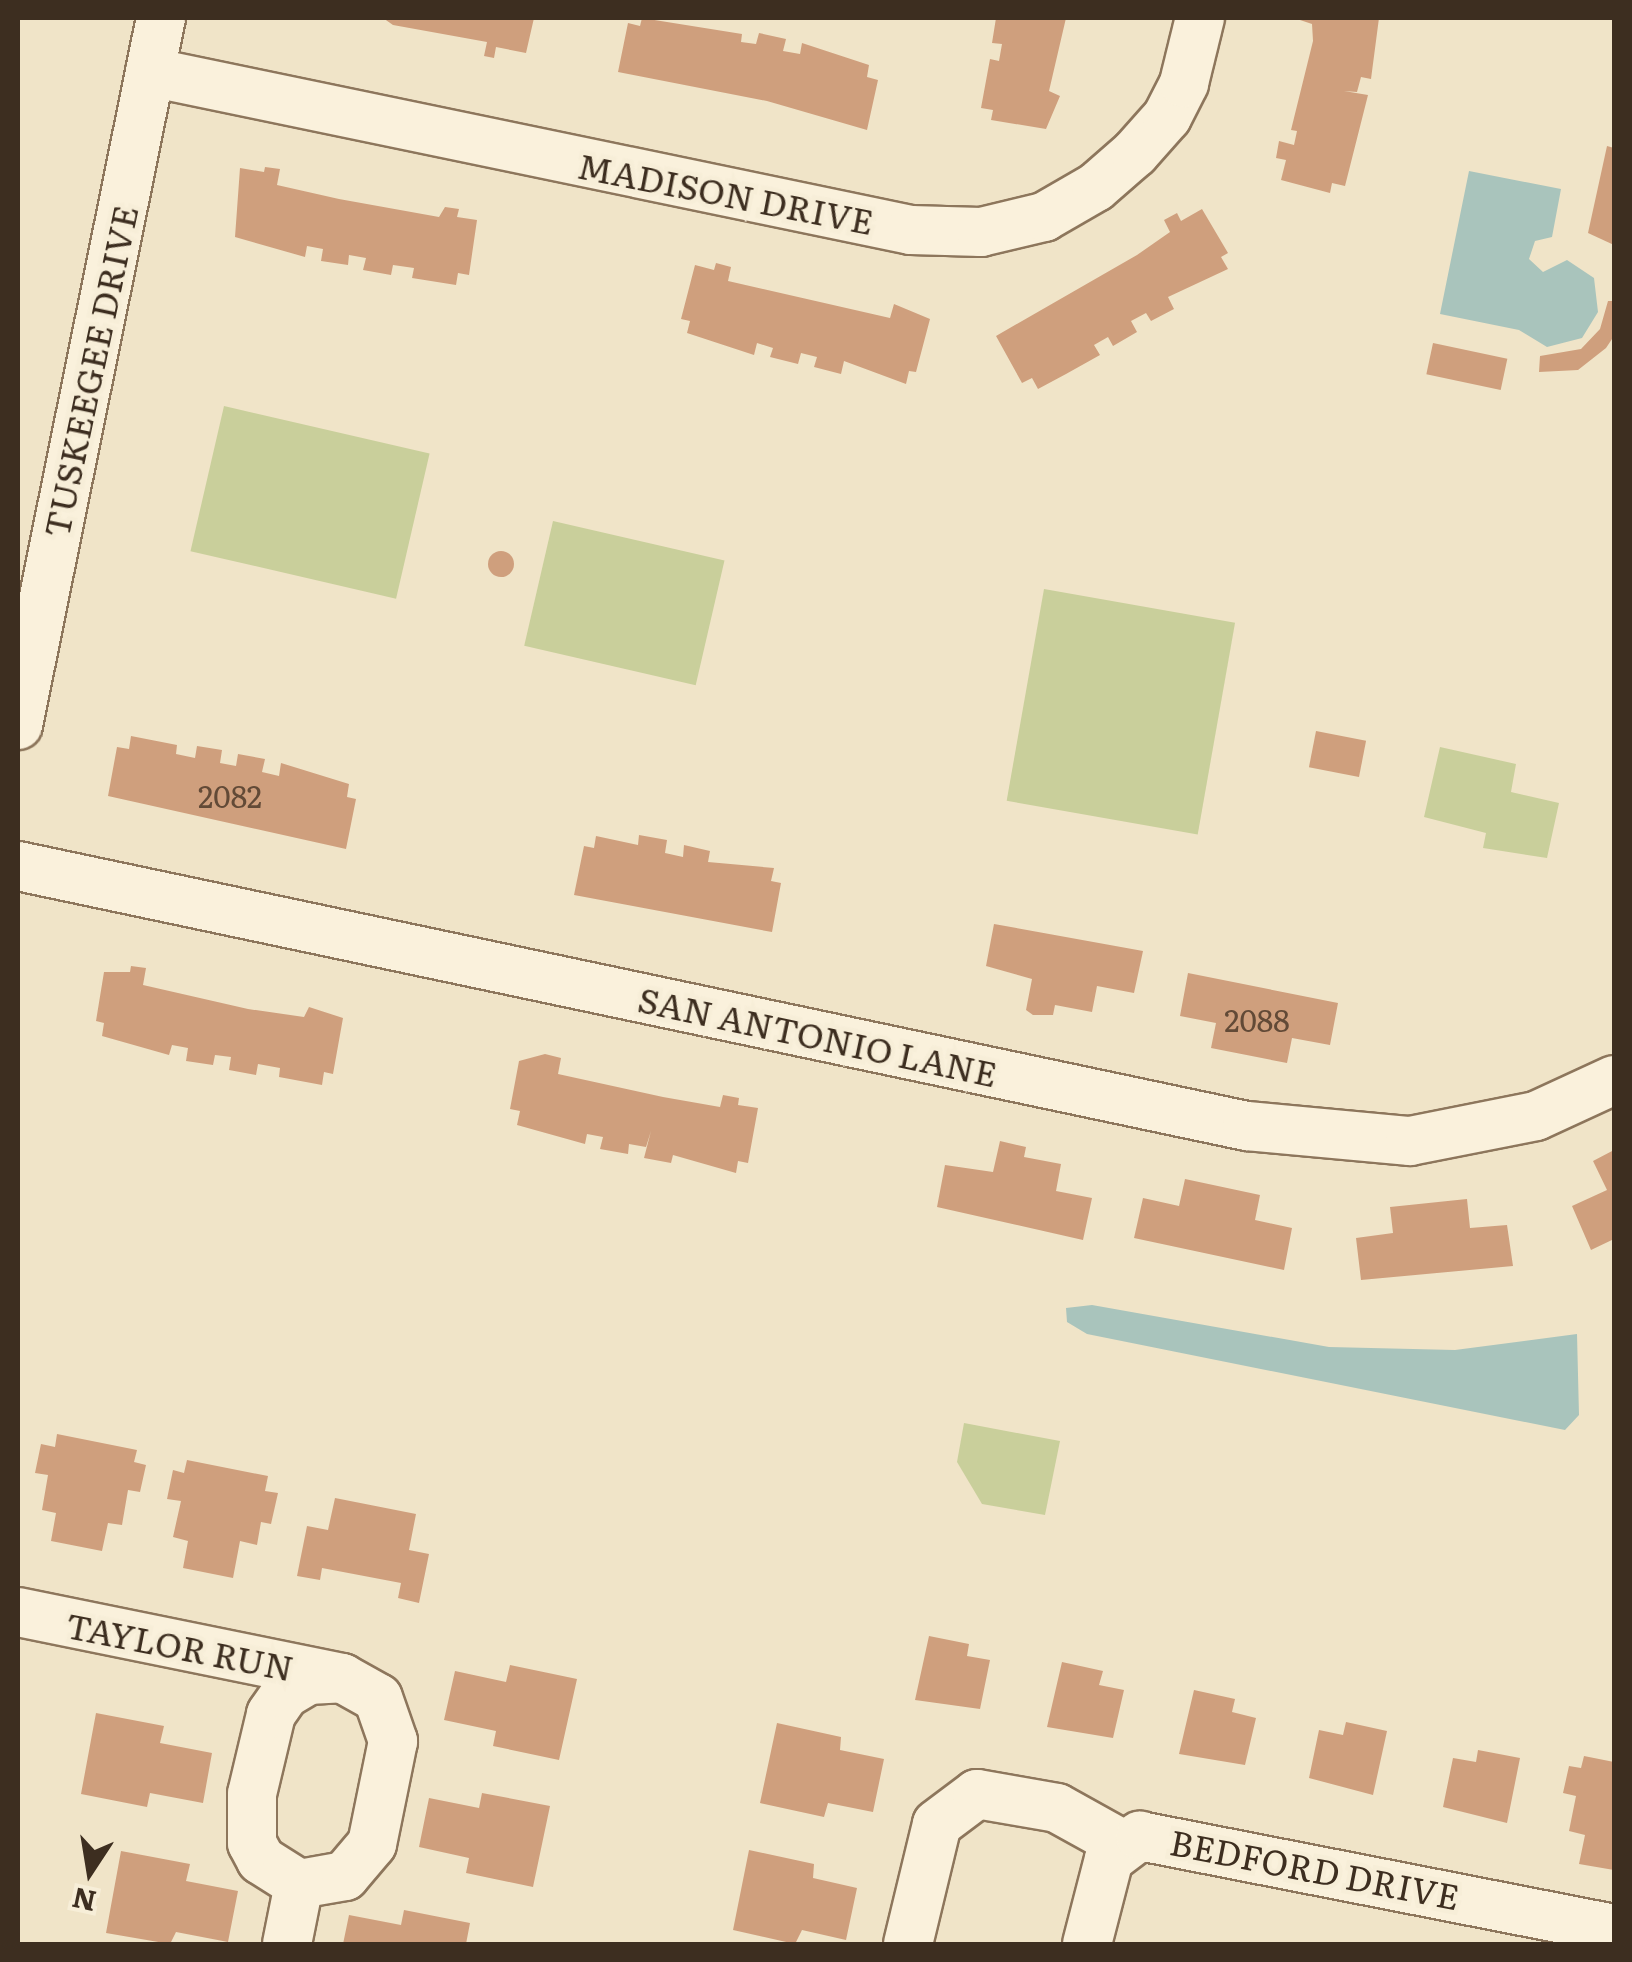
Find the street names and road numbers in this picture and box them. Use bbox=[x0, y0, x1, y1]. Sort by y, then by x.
street label: MADISON DRIVE bbox=[575, 143, 877, 241]
street label: TUSKEEGEE DRIVE bbox=[33, 201, 145, 541]
street label: SAN ANTONIO LANE bbox=[635, 976, 1001, 1094]
street label: TAYLOR RUN bbox=[63, 1602, 297, 1688]
street label: BEDFORD DRIVE bbox=[1167, 1819, 1463, 1917]

